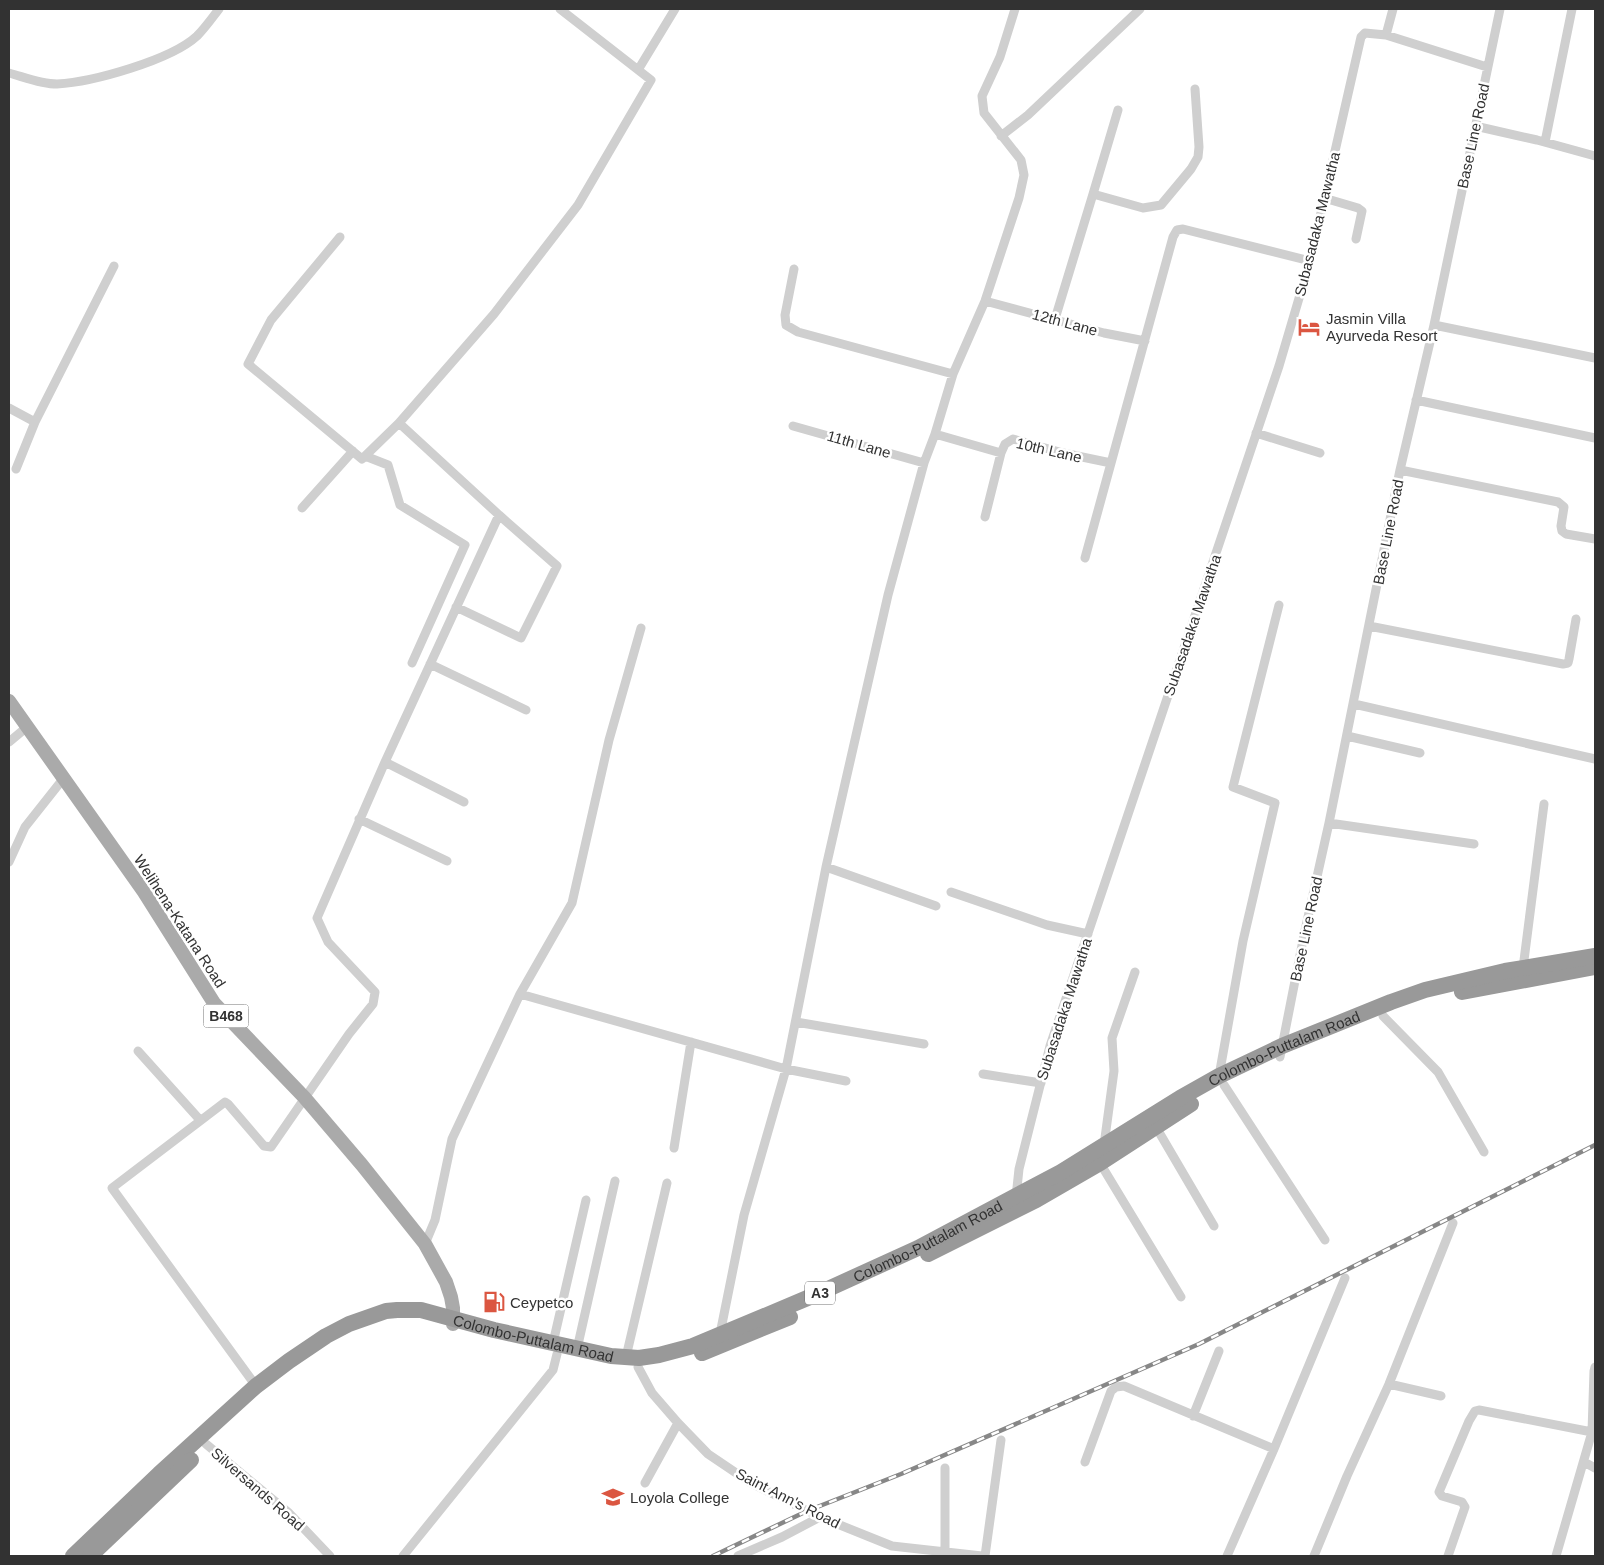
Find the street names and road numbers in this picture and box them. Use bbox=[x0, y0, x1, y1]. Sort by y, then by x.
street label: Base Line Road bbox=[1454, 82, 1492, 190]
street label: Subasadaka Mawatha bbox=[1291, 149, 1343, 298]
street label: 12th Lane bbox=[1031, 305, 1099, 339]
street label: 11th Lane bbox=[825, 427, 893, 461]
street label: 10th Lane bbox=[1015, 434, 1083, 466]
street label: Base Line Road bbox=[1369, 478, 1407, 586]
street label: Subasadaka Mawatha bbox=[1160, 551, 1224, 698]
street label: Welihena-Katana Road bbox=[131, 851, 229, 991]
street label: Base Line Road bbox=[1287, 875, 1325, 983]
street label: Subasadaka Mawatha bbox=[1033, 935, 1095, 1082]
road number: B468 bbox=[204, 1004, 248, 1028]
street label: Colombo-Puttalam Road bbox=[1205, 1007, 1362, 1089]
street label: Colombo-Puttalam Road bbox=[850, 1197, 1005, 1285]
road number: A3 bbox=[805, 1282, 835, 1305]
street label: Colombo-Puttalam Road bbox=[451, 1311, 615, 1365]
street label: Silversands Road bbox=[208, 1444, 308, 1534]
street label: Saint Ann's Road bbox=[733, 1464, 843, 1532]

